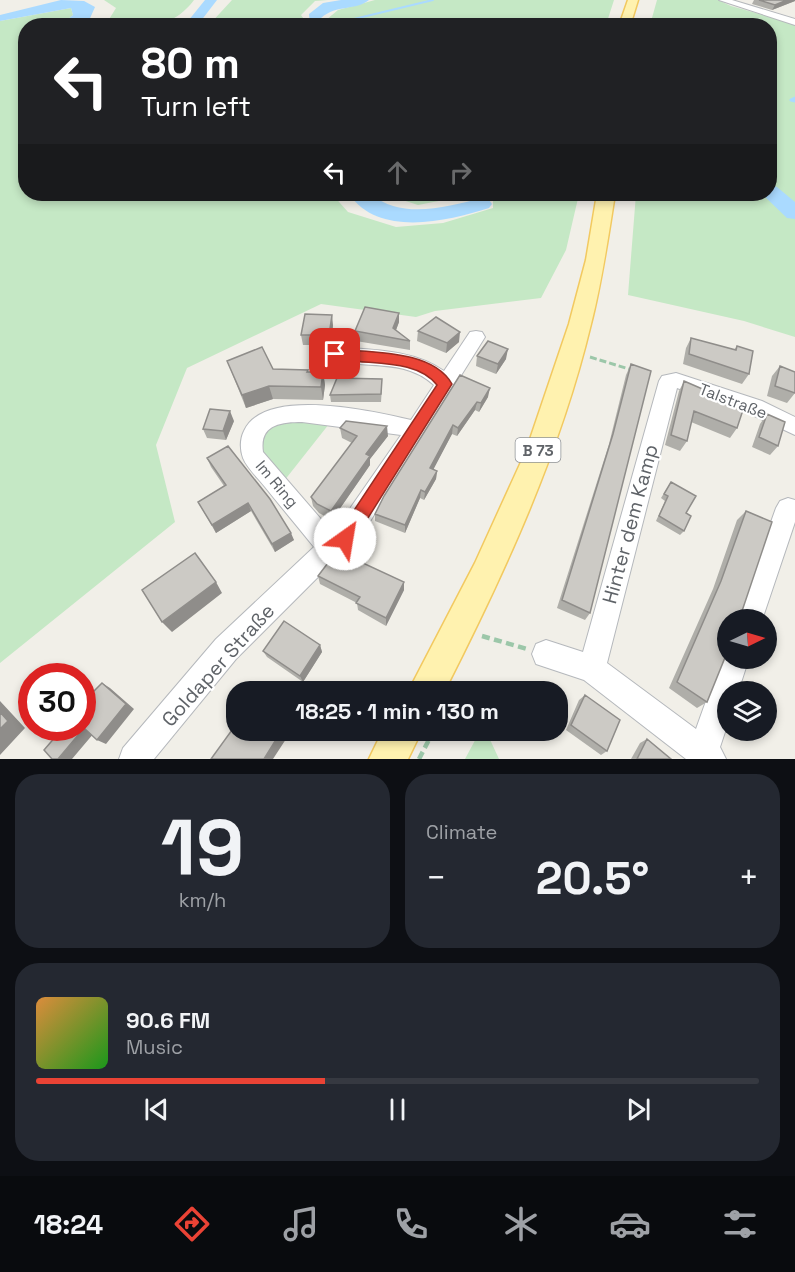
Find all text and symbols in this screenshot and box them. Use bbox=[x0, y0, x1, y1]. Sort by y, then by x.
text: 80 m bbox=[141, 37, 240, 90]
icon: left bbox=[42, 42, 120, 120]
text: Turn left bbox=[141, 89, 251, 124]
icon: left bbox=[318, 156, 351, 189]
icon: ahead bbox=[381, 156, 414, 189]
icon: right bbox=[444, 156, 477, 189]
pin bbox=[309, 328, 360, 379]
icon: arrive bbox=[318, 337, 351, 370]
street label: Talstraße bbox=[696, 378, 770, 424]
road number: B 73 bbox=[516, 438, 560, 462]
street label: Hinter dem Kamp bbox=[596, 441, 664, 607]
street label: Im Ring bbox=[251, 456, 303, 512]
position arrow bbox=[313, 507, 377, 571]
street label: Goldaper Straße bbox=[156, 598, 280, 732]
north arrow bbox=[717, 609, 777, 669]
map controls bbox=[717, 609, 777, 741]
speed limit sign: 30 bbox=[18, 663, 96, 741]
button: layers bbox=[717, 681, 777, 741]
text: 18:25 · 1 min · 130 m bbox=[295, 697, 499, 725]
text: 19 bbox=[161, 798, 244, 898]
text: Climate bbox=[426, 819, 497, 845]
text: 20.5° bbox=[536, 850, 649, 907]
text: − bbox=[426, 857, 446, 899]
text: + bbox=[739, 857, 759, 899]
text: km/h bbox=[179, 887, 226, 913]
text: 90.6 FM bbox=[126, 1006, 210, 1034]
text: Music bbox=[126, 1034, 183, 1060]
icon: previous bbox=[140, 1093, 173, 1126]
icon: pause bbox=[381, 1093, 414, 1126]
icon: next bbox=[622, 1093, 655, 1126]
icon: directions bbox=[171, 1203, 213, 1245]
icon: music bbox=[280, 1203, 322, 1245]
icon: phone bbox=[390, 1203, 432, 1245]
icon: climate bbox=[500, 1203, 542, 1245]
icon: car bbox=[609, 1203, 651, 1245]
icon: filters bbox=[719, 1203, 761, 1245]
text: 18:24 bbox=[34, 1207, 103, 1242]

